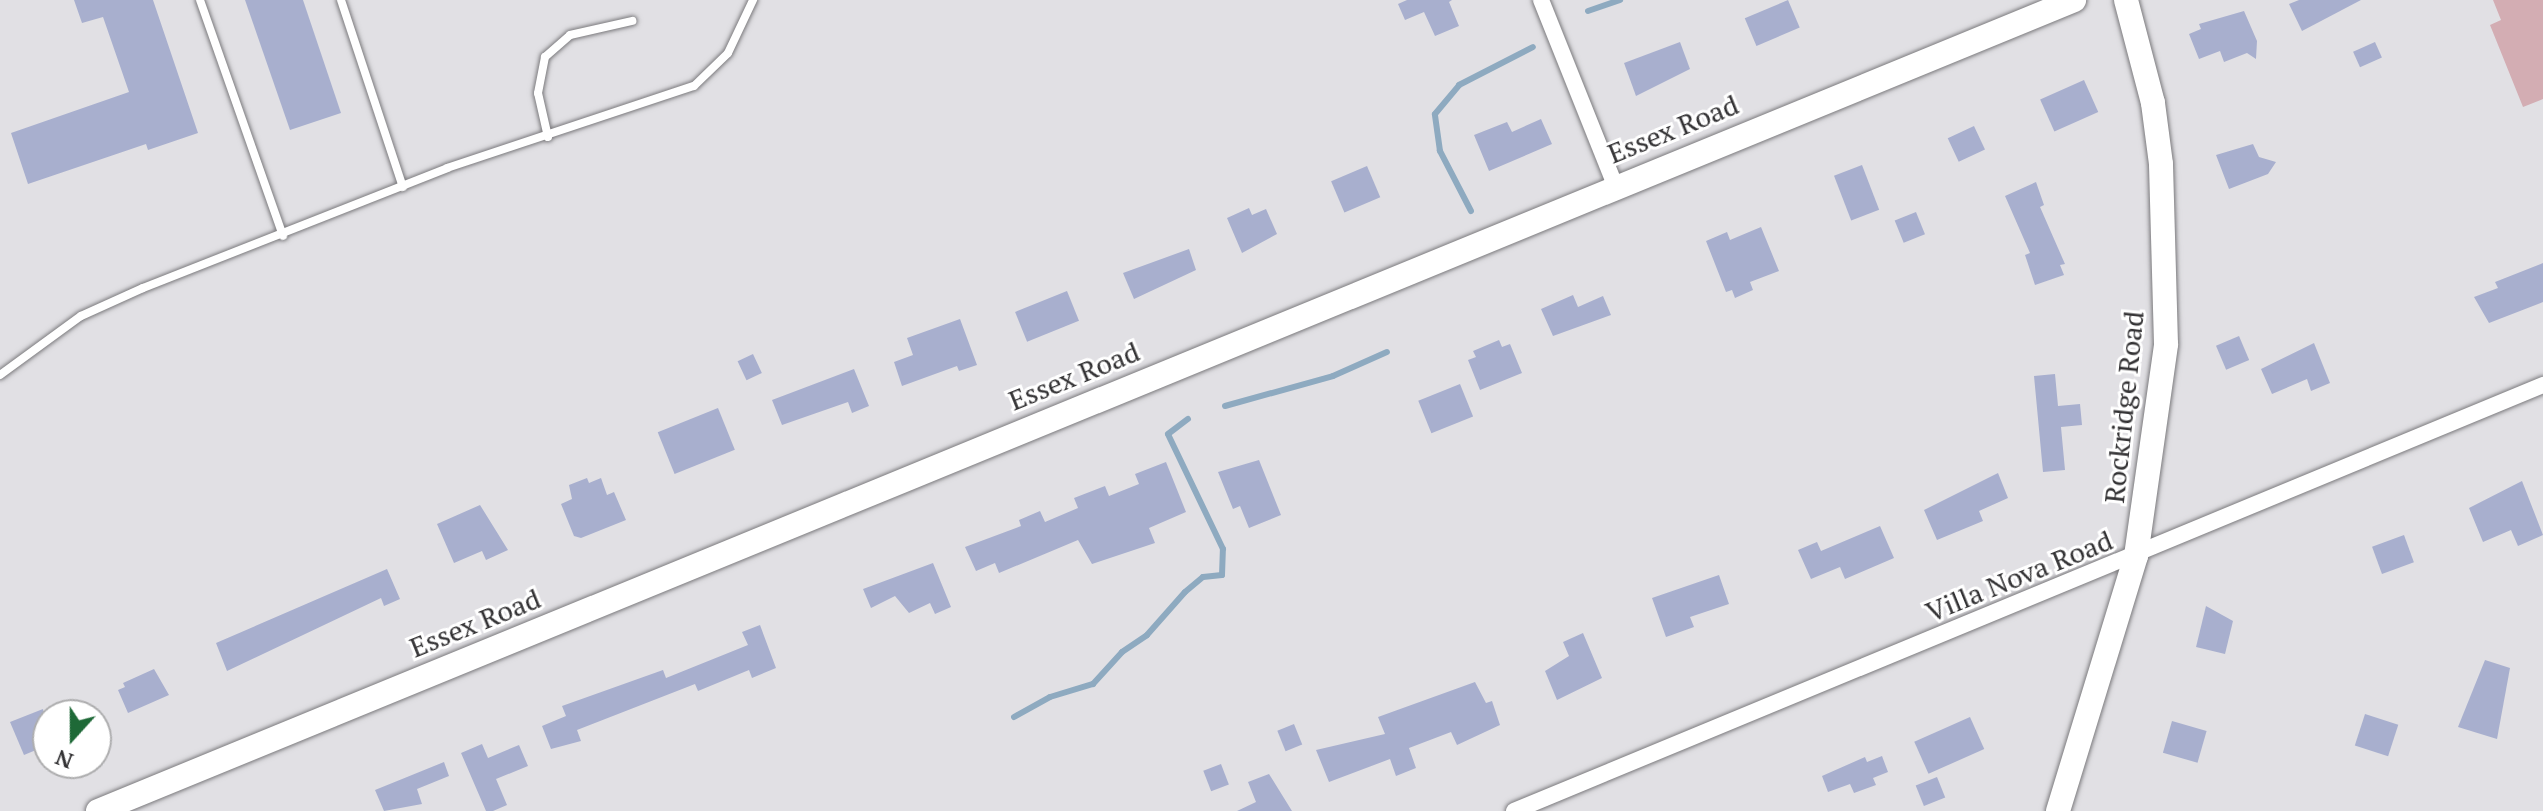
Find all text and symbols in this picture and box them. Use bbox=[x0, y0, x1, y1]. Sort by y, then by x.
street label: Essex Road bbox=[1603, 88, 1743, 170]
street label: Rockridge Road bbox=[2097, 309, 2151, 505]
street label: Essex Road bbox=[1004, 335, 1144, 417]
street label: Villa Nova Road bbox=[1921, 523, 2117, 629]
street label: Essex Road bbox=[405, 582, 545, 664]
north arrow bbox=[32, 699, 112, 779]
text: N bbox=[51, 743, 77, 777]

